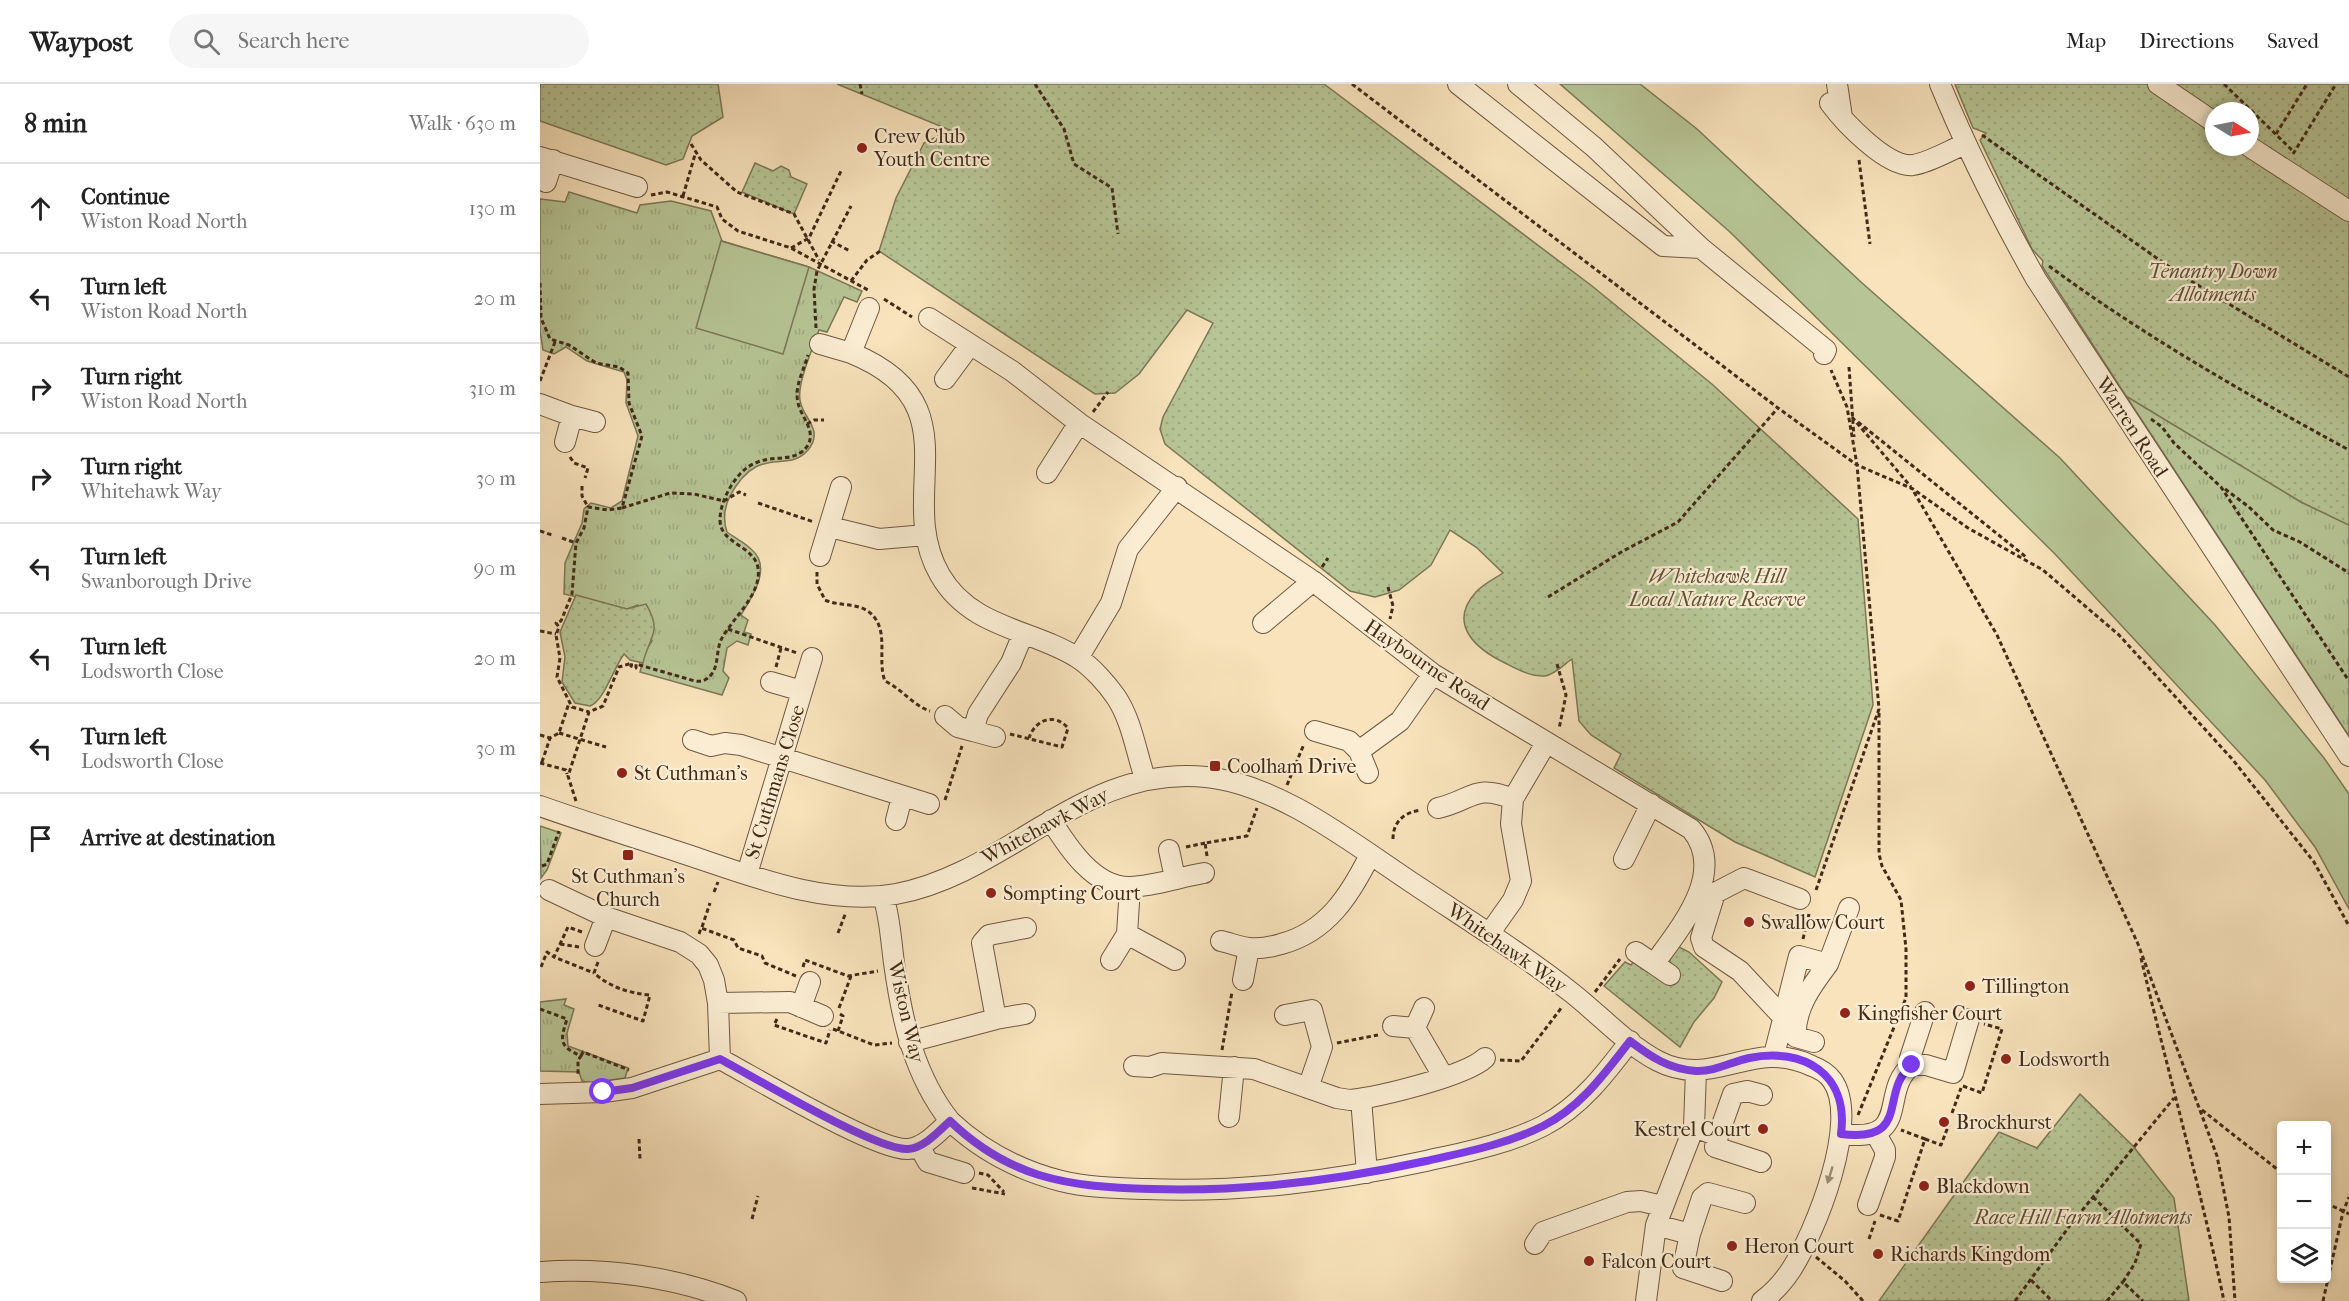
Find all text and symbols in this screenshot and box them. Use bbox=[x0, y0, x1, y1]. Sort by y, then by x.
search box bbox=[169, 14, 589, 68]
text: Waypost bbox=[30, 25, 133, 58]
icon: search bbox=[190, 25, 223, 58]
text: Search here bbox=[238, 28, 349, 54]
text: Map bbox=[2066, 29, 2106, 53]
text: Directions bbox=[2139, 29, 2234, 53]
text: Saved bbox=[2267, 29, 2319, 53]
north arrow bbox=[2205, 102, 2259, 156]
text: 8 min bbox=[24, 108, 87, 139]
text: Walk · 630 m bbox=[409, 112, 516, 135]
place label: Crew Club Youth Centre bbox=[873, 125, 990, 171]
marker: Crew Club Youth Centre bbox=[855, 141, 869, 155]
text: Continue bbox=[81, 184, 170, 210]
icon: ahead bbox=[24, 192, 57, 225]
text: 130 m bbox=[469, 197, 516, 220]
text: Wiston Road North bbox=[81, 210, 247, 233]
park label: Tenantry Down Allotments bbox=[2148, 260, 2278, 306]
text: Turn left bbox=[81, 274, 167, 300]
icon: left bbox=[24, 282, 57, 315]
text: 20 m bbox=[474, 287, 516, 310]
text: Wiston Road North bbox=[81, 300, 247, 323]
text: Turn right bbox=[81, 364, 182, 390]
icon: right bbox=[24, 372, 57, 405]
street label: Warren Road bbox=[2091, 372, 2173, 482]
text: 310 m bbox=[469, 377, 516, 400]
text: Wiston Road North bbox=[81, 390, 247, 413]
text: Turn right bbox=[81, 454, 182, 480]
icon: right bbox=[24, 462, 57, 495]
text: 30 m bbox=[476, 467, 516, 490]
text: Whitehawk Way bbox=[81, 480, 222, 503]
text: Turn left bbox=[81, 544, 167, 570]
icon: left bbox=[24, 552, 57, 585]
text: 90 m bbox=[474, 557, 516, 580]
park label: Whitehawk Hill Local Nature Reserve bbox=[1627, 565, 1806, 611]
text: Swanborough Drive bbox=[81, 570, 252, 593]
street label: Haybourne Road bbox=[1360, 615, 1495, 716]
text: Turn left bbox=[81, 634, 167, 660]
icon: left bbox=[24, 642, 57, 675]
text: 20 m bbox=[474, 647, 516, 670]
text: Lodsworth Close bbox=[81, 660, 224, 683]
street label: St Cuthmans Close bbox=[741, 702, 809, 862]
text: Turn left bbox=[81, 724, 167, 750]
icon: left bbox=[24, 732, 57, 765]
text: 30 m bbox=[476, 737, 516, 760]
text: Lodsworth Close bbox=[81, 750, 224, 773]
place label: Coolham Drive bbox=[1227, 755, 1356, 778]
marker: Coolham Drive bbox=[1208, 759, 1222, 773]
place label: St Cuthman's bbox=[634, 762, 748, 785]
marker: St Cuthman's bbox=[615, 766, 629, 780]
street label: Whitehawk Way bbox=[977, 782, 1114, 870]
icon: arrive bbox=[24, 822, 57, 855]
text: Arrive at destination bbox=[81, 825, 275, 851]
marker: St Cuthman's Church bbox=[621, 848, 635, 862]
place label: St Cuthman's Church bbox=[571, 865, 685, 911]
place label: Sompting Court bbox=[1003, 882, 1141, 905]
marker: Sompting Court bbox=[984, 886, 998, 900]
street label: Whitehawk Way bbox=[1442, 898, 1572, 999]
place label: Swallow Court bbox=[1761, 911, 1885, 934]
marker: Swallow Court bbox=[1742, 915, 1756, 929]
street label: Wiston Way bbox=[883, 958, 929, 1066]
place label: Tillington bbox=[1982, 975, 2070, 998]
marker: Tillington bbox=[1963, 979, 1977, 993]
place label: Kingfisher Court bbox=[1857, 1002, 2003, 1025]
marker: Kingfisher Court bbox=[1838, 1006, 1852, 1020]
place label: Lodsworth bbox=[2018, 1048, 2111, 1071]
route end bbox=[1898, 1051, 1924, 1077]
marker: Lodsworth bbox=[1999, 1052, 2013, 1066]
route start bbox=[589, 1078, 615, 1104]
place label: Brockhurst bbox=[1956, 1111, 2052, 1134]
marker: Brockhurst bbox=[1937, 1115, 1951, 1129]
place label: Kestrel Court bbox=[1634, 1118, 1751, 1141]
map controls bbox=[2277, 1121, 2331, 1283]
button: + bbox=[2277, 1121, 2331, 1175]
marker: Kestrel Court bbox=[1756, 1122, 1770, 1136]
one-way arrow bbox=[1825, 1166, 1834, 1184]
place label: Blackdown bbox=[1936, 1175, 2030, 1198]
button: − bbox=[2277, 1175, 2331, 1229]
marker: Blackdown bbox=[1917, 1179, 1931, 1193]
park label: Race Hill Farm Allotments bbox=[1972, 1206, 2193, 1229]
button: layers bbox=[2277, 1229, 2331, 1283]
place label: Heron Court bbox=[1744, 1235, 1854, 1258]
marker: Heron Court bbox=[1725, 1239, 1739, 1253]
place label: Richards Kingdom bbox=[1890, 1243, 2051, 1266]
marker: Richards Kingdom bbox=[1871, 1247, 1885, 1261]
place label: Falcon Court bbox=[1601, 1250, 1712, 1273]
marker: Falcon Court bbox=[1582, 1254, 1596, 1268]

